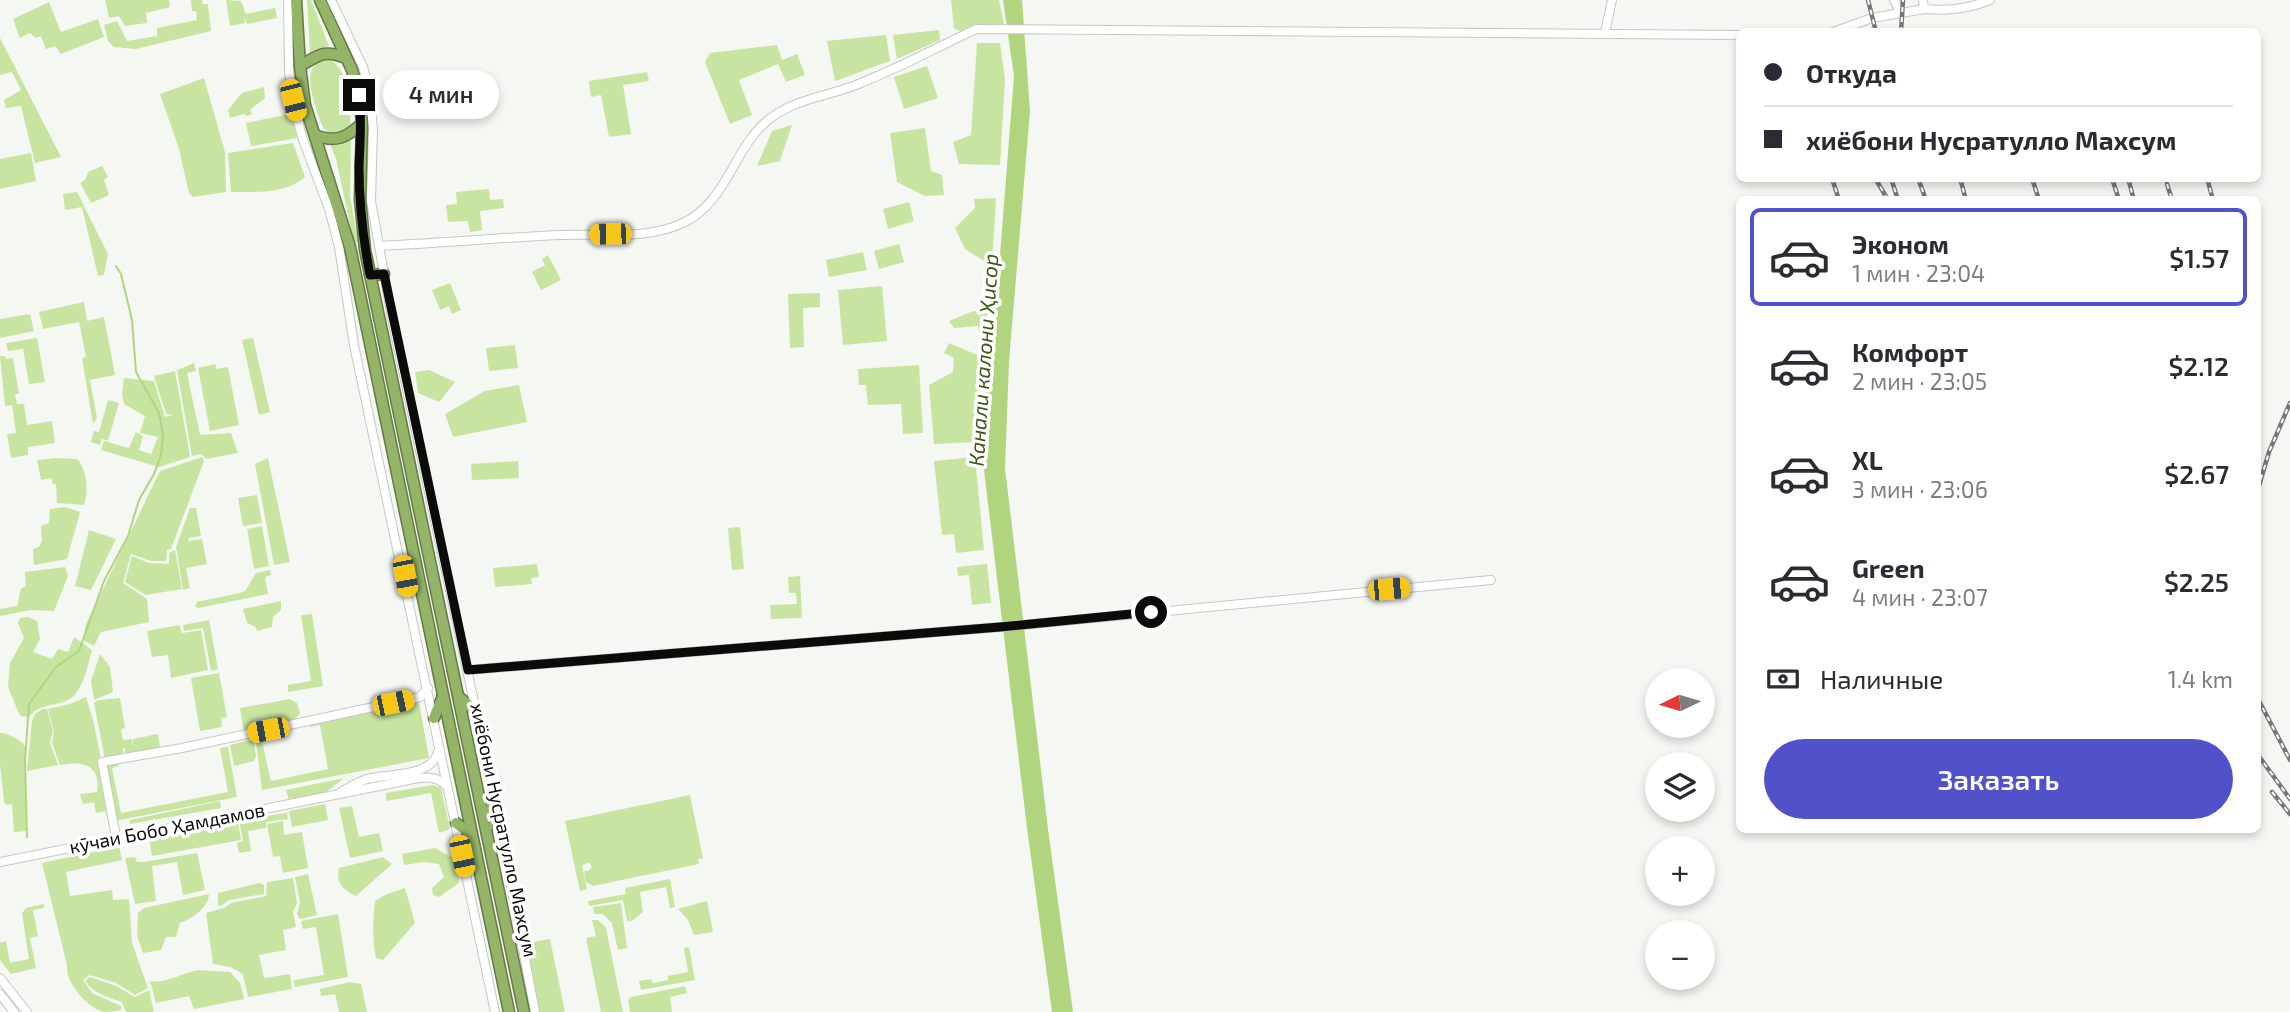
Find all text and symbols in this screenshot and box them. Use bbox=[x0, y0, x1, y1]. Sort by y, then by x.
text: Откуда bbox=[1806, 57, 1897, 88]
callout: 4 мин bbox=[384, 70, 499, 119]
car bbox=[278, 77, 309, 123]
route end bbox=[343, 79, 375, 111]
text: 4 мин bbox=[409, 80, 473, 108]
text: хиёбони Нусратулло Махсум bbox=[1806, 124, 2176, 155]
car bbox=[589, 223, 632, 245]
icon: car bbox=[1768, 226, 1831, 289]
text: Эконом bbox=[1852, 228, 1949, 259]
text: $1.57 bbox=[2169, 242, 2229, 273]
water label: Канали калони Ҳисор bbox=[963, 253, 1002, 467]
text: 1 мин · 23:04 bbox=[1852, 259, 1985, 287]
icon: car bbox=[1768, 334, 1831, 397]
text: Комфорт bbox=[1852, 336, 1968, 367]
text: $2.12 bbox=[2168, 350, 2229, 381]
text: 2 мин · 23:05 bbox=[1852, 367, 1987, 395]
icon: car bbox=[1768, 442, 1831, 505]
text: XL bbox=[1852, 444, 1883, 475]
text: $2.67 bbox=[2164, 458, 2229, 489]
text: 3 мин · 23:06 bbox=[1852, 475, 1988, 503]
icon: car bbox=[1768, 550, 1831, 613]
text: Green bbox=[1852, 552, 1925, 583]
car bbox=[391, 553, 420, 599]
text: $2.25 bbox=[2164, 566, 2229, 597]
car bbox=[1368, 577, 1411, 601]
text: 4 мин · 23:07 bbox=[1852, 583, 1988, 611]
route start bbox=[1135, 596, 1167, 628]
icon: cash bbox=[1764, 660, 1802, 698]
text: Наличные bbox=[1820, 663, 1943, 694]
text: 1.4 km bbox=[2168, 665, 2233, 693]
north arrow bbox=[1645, 668, 1715, 738]
map controls bbox=[1645, 668, 1715, 990]
car bbox=[371, 688, 416, 718]
street label: хиёбони Нусратулло Махсум bbox=[465, 701, 543, 959]
car bbox=[246, 716, 291, 744]
button: Заказать bbox=[1764, 739, 2233, 819]
button: layers bbox=[1645, 752, 1715, 822]
street label: кӯчаи Бобо Ҳамдамов bbox=[67, 797, 267, 859]
car bbox=[448, 833, 477, 879]
button: + bbox=[1645, 836, 1715, 906]
button: − bbox=[1645, 920, 1715, 990]

